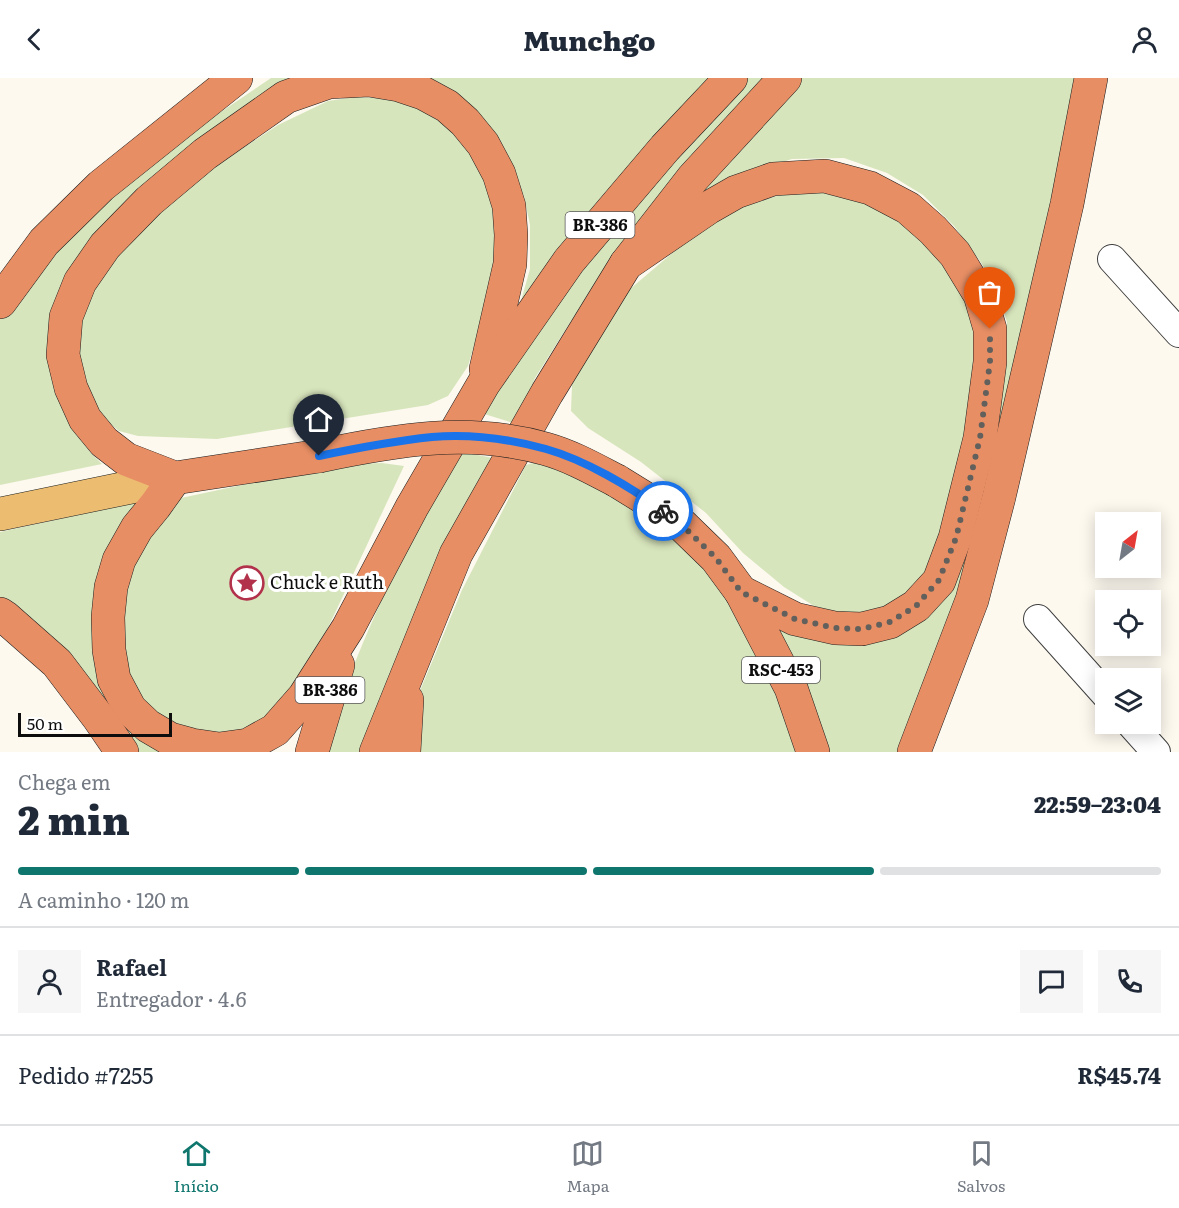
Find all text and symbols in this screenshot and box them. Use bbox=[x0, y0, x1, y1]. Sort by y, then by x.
text: Munchgo bbox=[524, 19, 655, 59]
icon: back bbox=[18, 23, 51, 56]
icon: person bbox=[1128, 23, 1161, 56]
road number: BR-386 bbox=[566, 212, 634, 238]
pin bbox=[964, 267, 1015, 329]
icon: bag bbox=[973, 276, 1006, 309]
pin bbox=[293, 394, 344, 456]
icon: home bbox=[302, 403, 335, 436]
courier bbox=[633, 481, 693, 541]
icon: bike bbox=[647, 495, 680, 528]
north arrow bbox=[1095, 512, 1161, 578]
map controls bbox=[1095, 512, 1161, 734]
place icon: Chuck e Ruth bbox=[229, 565, 265, 601]
place label: Chuck e Ruth bbox=[270, 568, 384, 595]
button: locate bbox=[1095, 590, 1161, 656]
road number: RSC-453 bbox=[742, 657, 820, 683]
button: layers bbox=[1095, 668, 1161, 734]
road number: BR-386 bbox=[296, 677, 364, 703]
scale bar bbox=[18, 710, 172, 738]
text: 50 m bbox=[27, 711, 63, 735]
text: Chega em bbox=[18, 766, 111, 796]
text: 22:59–23:04 bbox=[1034, 787, 1161, 820]
text: 2 min bbox=[18, 789, 130, 847]
text: A caminho · 120 m bbox=[18, 884, 189, 914]
button: person bbox=[18, 950, 81, 1013]
text: Rafael bbox=[96, 950, 167, 983]
button: chat bbox=[1020, 950, 1083, 1013]
button: phone bbox=[1098, 950, 1161, 1013]
text: Entregador · 4.6 bbox=[96, 983, 246, 1013]
text: Pedido #7255 bbox=[18, 1058, 153, 1091]
text: R$45.74 bbox=[1077, 1058, 1161, 1091]
tab: Início bbox=[174, 1137, 219, 1197]
tab: Mapa bbox=[567, 1137, 609, 1197]
tab: Salvos bbox=[957, 1137, 1005, 1197]

